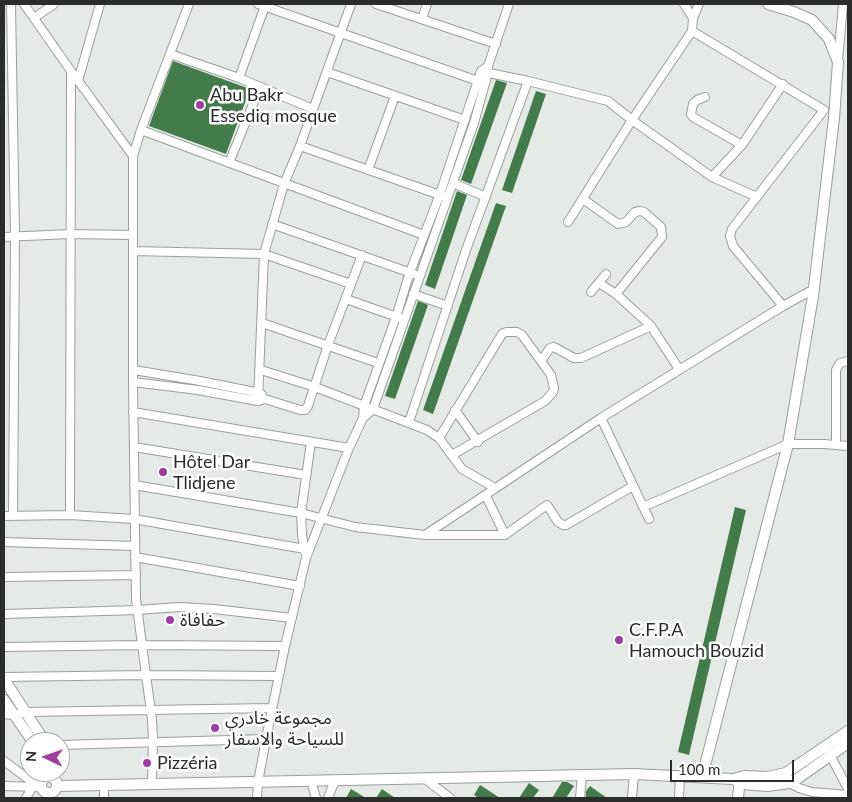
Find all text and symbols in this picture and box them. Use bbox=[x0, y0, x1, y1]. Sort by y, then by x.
place label: Abu Bakr Essediq mosque bbox=[210, 84, 337, 126]
marker: Abu Bakr Essediq mosque bbox=[194, 99, 206, 111]
place label: Hôtel Dar Tlidjene bbox=[173, 451, 250, 494]
marker: Hôtel Dar Tlidjene bbox=[157, 466, 169, 478]
place label: حفافاة bbox=[180, 609, 225, 631]
marker: حفافاة bbox=[164, 614, 176, 626]
place label: C.F.P.A Hamouch Bouzid bbox=[629, 619, 764, 662]
marker: C.F.P.A Hamouch Bouzid bbox=[613, 634, 625, 646]
place label: مجموعة خادري للسياحة والاسفار bbox=[225, 707, 344, 750]
marker: مجموعة خادري للسياحة والاسفار bbox=[209, 722, 221, 734]
north arrow bbox=[20, 732, 70, 782]
text: N bbox=[22, 750, 39, 762]
scale bar bbox=[672, 750, 796, 782]
place label: Pizzéria bbox=[157, 752, 217, 774]
marker: Pizzéria bbox=[141, 757, 153, 769]
text: 100 m bbox=[678, 760, 720, 778]

